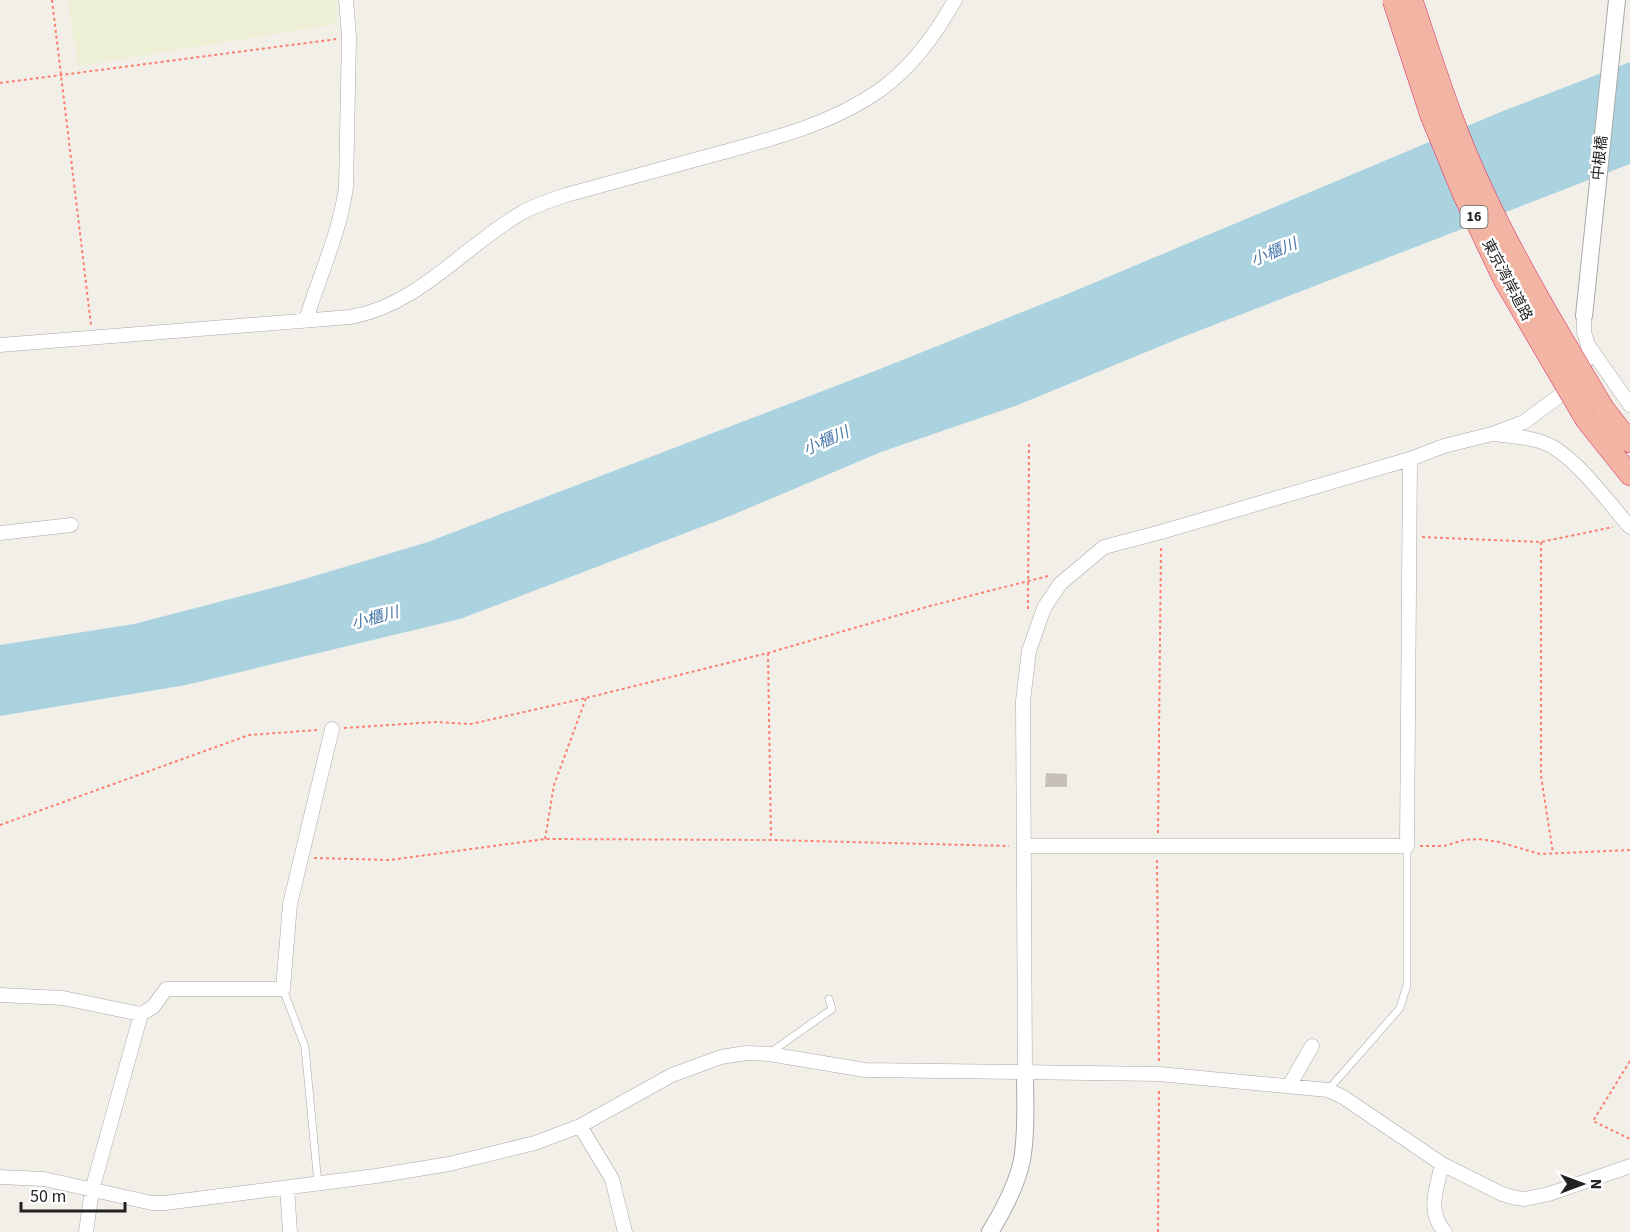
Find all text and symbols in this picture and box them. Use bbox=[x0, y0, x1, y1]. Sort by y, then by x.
street label: 中根橋 bbox=[1587, 135, 1613, 181]
road number: 16 bbox=[1460, 206, 1488, 228]
water label: 小櫃川 bbox=[1248, 232, 1302, 271]
street label: 東京湾岸道路 bbox=[1477, 235, 1537, 325]
water label: 小櫃川 bbox=[800, 420, 854, 461]
water label: 小櫃川 bbox=[349, 601, 403, 635]
north arrow bbox=[1552, 1154, 1612, 1214]
scale bar bbox=[21, 1175, 124, 1213]
text: N bbox=[1585, 1179, 1607, 1189]
text: 50 m bbox=[30, 1184, 66, 1209]

